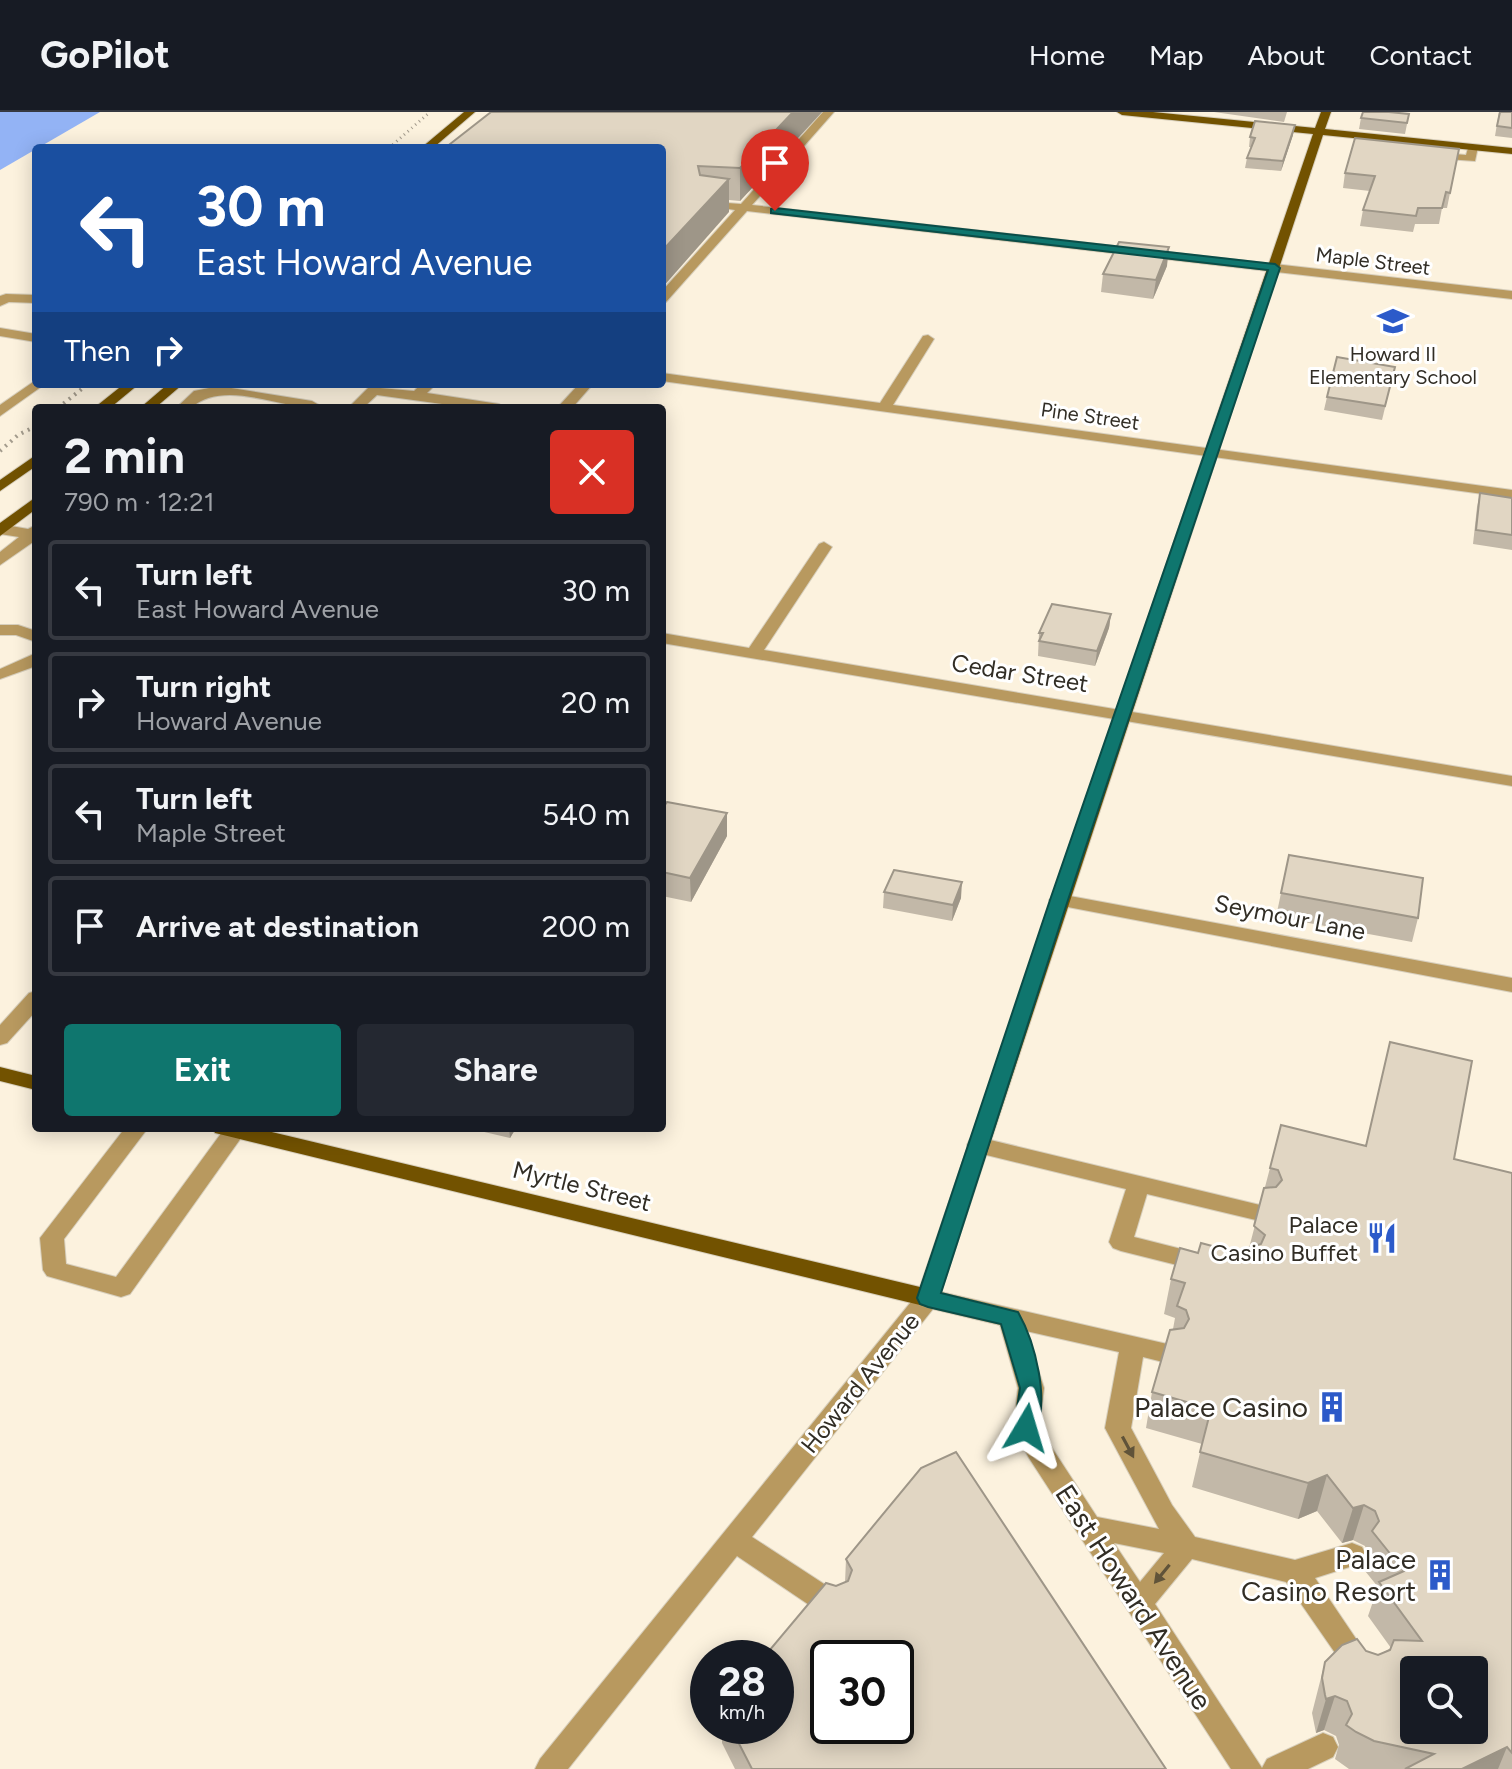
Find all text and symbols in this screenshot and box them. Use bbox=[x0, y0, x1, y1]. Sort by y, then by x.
text: GoPilot bbox=[40, 32, 170, 78]
text: Home bbox=[1029, 38, 1105, 72]
text: Map bbox=[1149, 38, 1204, 72]
text: About bbox=[1248, 38, 1325, 72]
text: Contact bbox=[1369, 38, 1472, 72]
pin bbox=[741, 129, 809, 211]
icon: arrive bbox=[753, 141, 797, 185]
text: 30 m bbox=[196, 173, 326, 240]
icon: left bbox=[64, 176, 168, 280]
text: East Howard Avenue bbox=[196, 241, 532, 284]
street label: Maple Street bbox=[1314, 242, 1432, 280]
school or university icon: Howard II Elementary School bbox=[1376, 304, 1410, 338]
icon: right bbox=[146, 328, 190, 372]
text: Then bbox=[64, 332, 130, 369]
place label: Howard II Elementary School bbox=[1309, 342, 1477, 389]
street label: Pine Street bbox=[1039, 397, 1141, 435]
text: 2 min bbox=[64, 427, 185, 485]
button: close bbox=[550, 430, 634, 514]
text: 790 m · 12:21 bbox=[64, 486, 214, 518]
text: Turn left bbox=[136, 556, 253, 593]
icon: left bbox=[68, 568, 112, 612]
text: 30 m bbox=[562, 572, 630, 609]
text: East Howard Avenue bbox=[136, 593, 379, 625]
street label: Cedar Street bbox=[950, 648, 1090, 698]
text: Turn right bbox=[136, 668, 271, 705]
icon: right bbox=[68, 680, 112, 724]
text: 20 m bbox=[561, 684, 630, 721]
text: Howard Avenue bbox=[136, 705, 322, 737]
text: Turn left bbox=[136, 780, 253, 817]
icon: left bbox=[68, 792, 112, 836]
text: 540 m bbox=[542, 796, 630, 833]
text: Maple Street bbox=[136, 817, 286, 849]
street label: Seymour Lane bbox=[1212, 888, 1368, 946]
icon: arrive bbox=[68, 904, 112, 948]
text: Arrive at destination bbox=[136, 908, 419, 945]
text: 200 m bbox=[542, 908, 630, 945]
button: Exit bbox=[64, 1024, 341, 1116]
button: Share bbox=[357, 1024, 634, 1116]
street label: Myrtle Street bbox=[510, 1155, 654, 1217]
place label: Palace Casino Buffet bbox=[1211, 1210, 1358, 1267]
restaurant icon: Palace Casino Buffet bbox=[1365, 1221, 1399, 1255]
street label: Howard Avenue bbox=[795, 1307, 925, 1459]
position arrow bbox=[984, 1386, 1068, 1470]
place label: Palace Casino bbox=[1134, 1390, 1308, 1424]
building icon: Palace Casino bbox=[1315, 1390, 1349, 1424]
one-way arrow bbox=[1122, 1436, 1135, 1459]
street label: East Howard Avenue bbox=[1048, 1478, 1220, 1716]
place label: Palace Casino Resort bbox=[1241, 1542, 1416, 1608]
building icon: Palace Casino Resort bbox=[1423, 1558, 1457, 1592]
one-way arrow bbox=[1154, 1564, 1171, 1585]
speed limit sign: 30 bbox=[810, 1640, 914, 1744]
map controls bbox=[1400, 1656, 1488, 1744]
button: search bbox=[1400, 1656, 1488, 1744]
text: 28 bbox=[718, 1658, 766, 1706]
text: km/h bbox=[719, 1700, 765, 1724]

